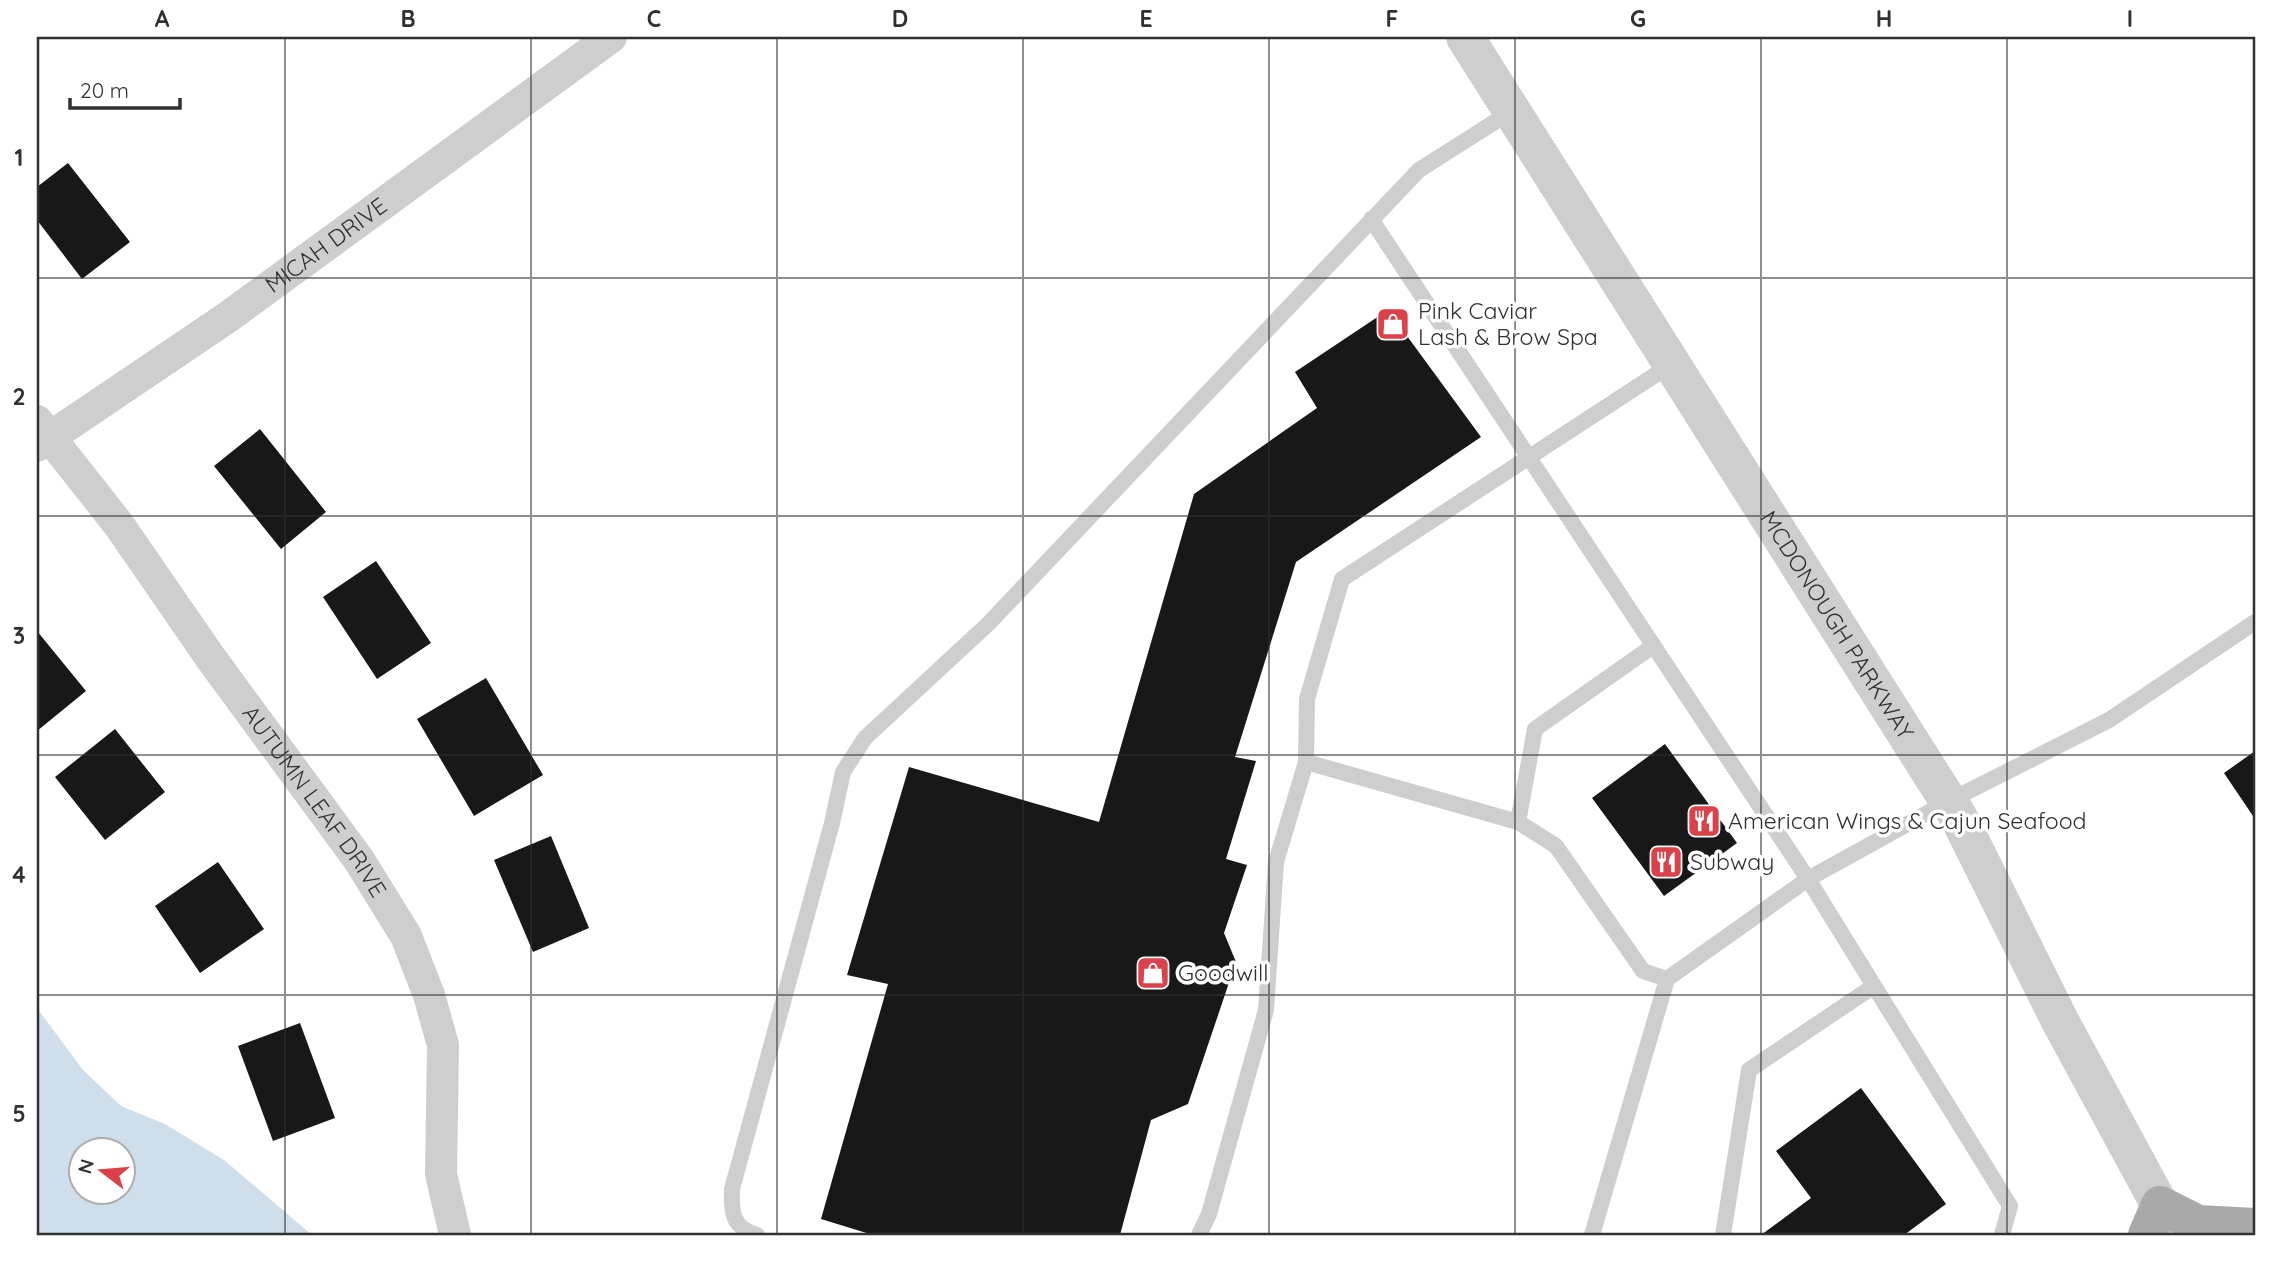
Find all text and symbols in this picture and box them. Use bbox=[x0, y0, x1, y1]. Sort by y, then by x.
text: A bbox=[155, 4, 170, 33]
text: B bbox=[400, 4, 416, 33]
text: C bbox=[647, 4, 661, 33]
text: D bbox=[892, 4, 908, 33]
text: E bbox=[1139, 4, 1153, 33]
text: F bbox=[1386, 4, 1398, 33]
text: G bbox=[1630, 4, 1646, 33]
text: H bbox=[1876, 4, 1892, 33]
text: I bbox=[2127, 4, 2133, 33]
scale bar bbox=[70, 66, 180, 110]
text: 20 m bbox=[80, 77, 129, 103]
text: 1 bbox=[15, 143, 23, 172]
street label: MICAH DRIVE bbox=[259, 191, 392, 299]
place label: Pink Caviar Lash & Brow Spa bbox=[1418, 296, 1598, 351]
shop icon: Pink Caviar Lash & Brow Spa bbox=[1374, 305, 1412, 343]
text: 2 bbox=[12, 382, 26, 411]
street label: MCDONOUGH PARKWAY bbox=[1754, 505, 1921, 745]
text: 3 bbox=[13, 621, 25, 650]
street label: AUTUMN LEAF DRIVE bbox=[236, 699, 393, 902]
restaurant icon: American Wings & Cajun Seafood bbox=[1685, 802, 1723, 840]
place label: American Wings & Cajun Seafood bbox=[1728, 806, 2087, 835]
restaurant icon: Subway bbox=[1647, 843, 1685, 881]
place label: Subway bbox=[1690, 847, 1774, 876]
text: 4 bbox=[12, 860, 26, 889]
shop icon: Goodwill bbox=[1134, 954, 1172, 992]
place label: Goodwill bbox=[1178, 958, 1269, 987]
text: 5 bbox=[12, 1099, 26, 1128]
north arrow bbox=[66, 1136, 136, 1206]
text: N bbox=[72, 1156, 99, 1176]

